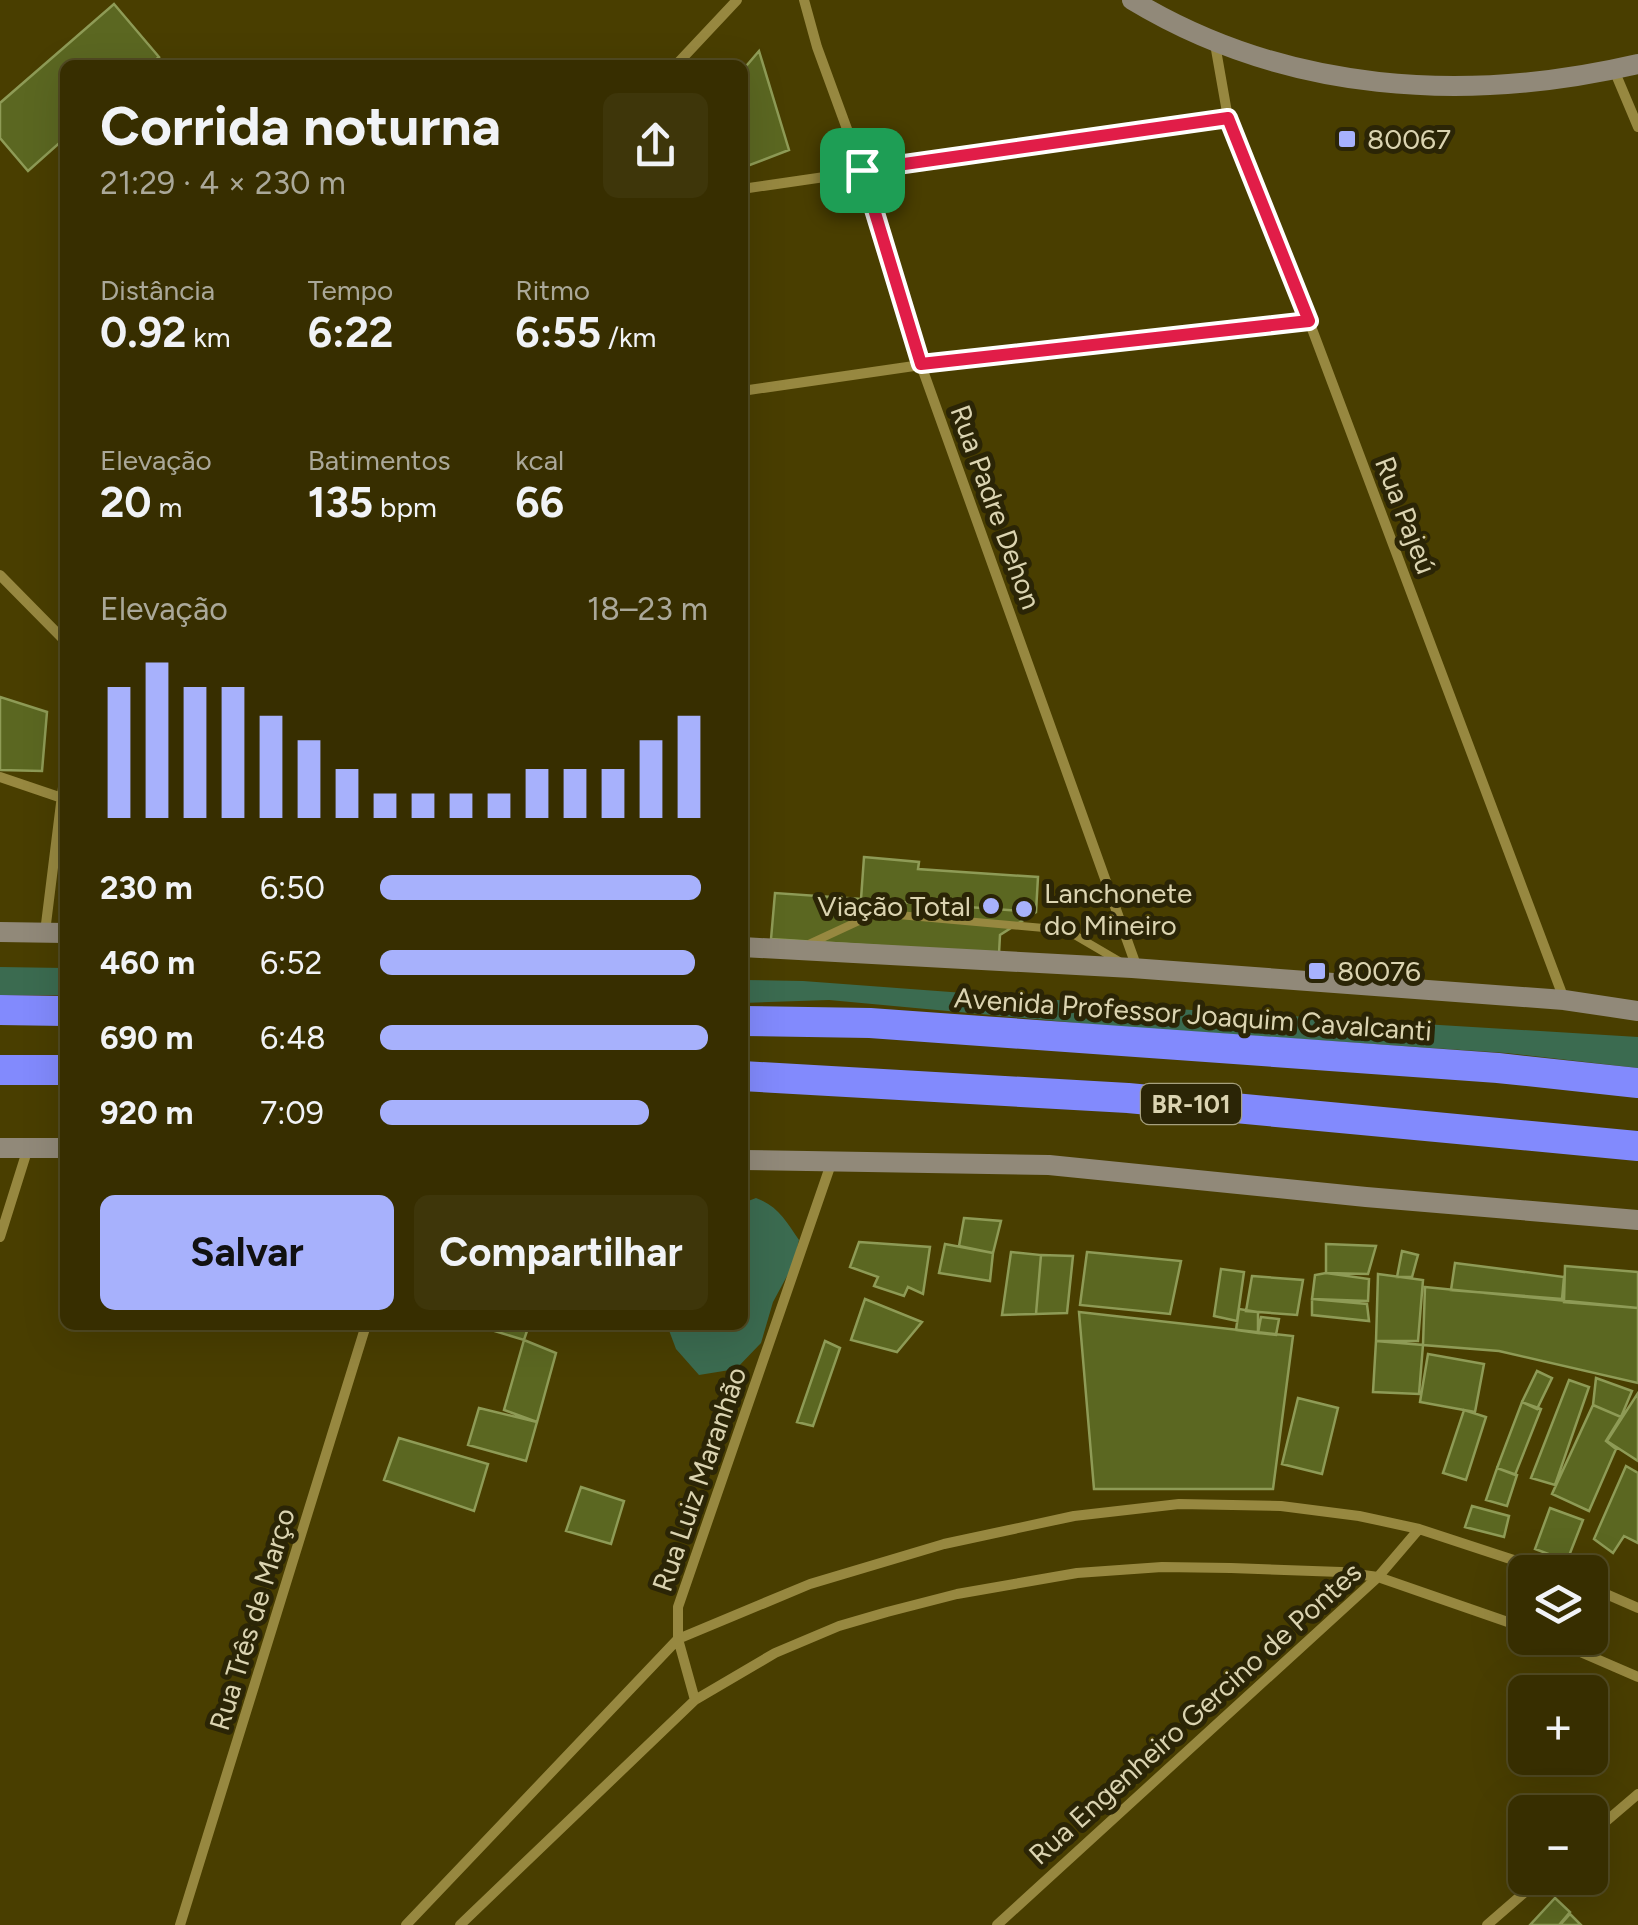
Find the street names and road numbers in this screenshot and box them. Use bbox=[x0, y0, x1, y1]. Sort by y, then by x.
street label: Rua Padre Dehon bbox=[943, 400, 1049, 614]
street label: Rua Pajeú bbox=[1368, 451, 1444, 579]
street label: Avenida Professor Joaquim Cavalcanti bbox=[953, 980, 1433, 1048]
road number: BR-101 bbox=[1141, 1084, 1241, 1124]
street label: Rua Luiz Maranhão bbox=[645, 1362, 753, 1596]
street label: Rua Três de Março bbox=[202, 1504, 302, 1734]
street label: Rua Engenheiro Gercino de Pontes bbox=[1022, 1555, 1368, 1871]

